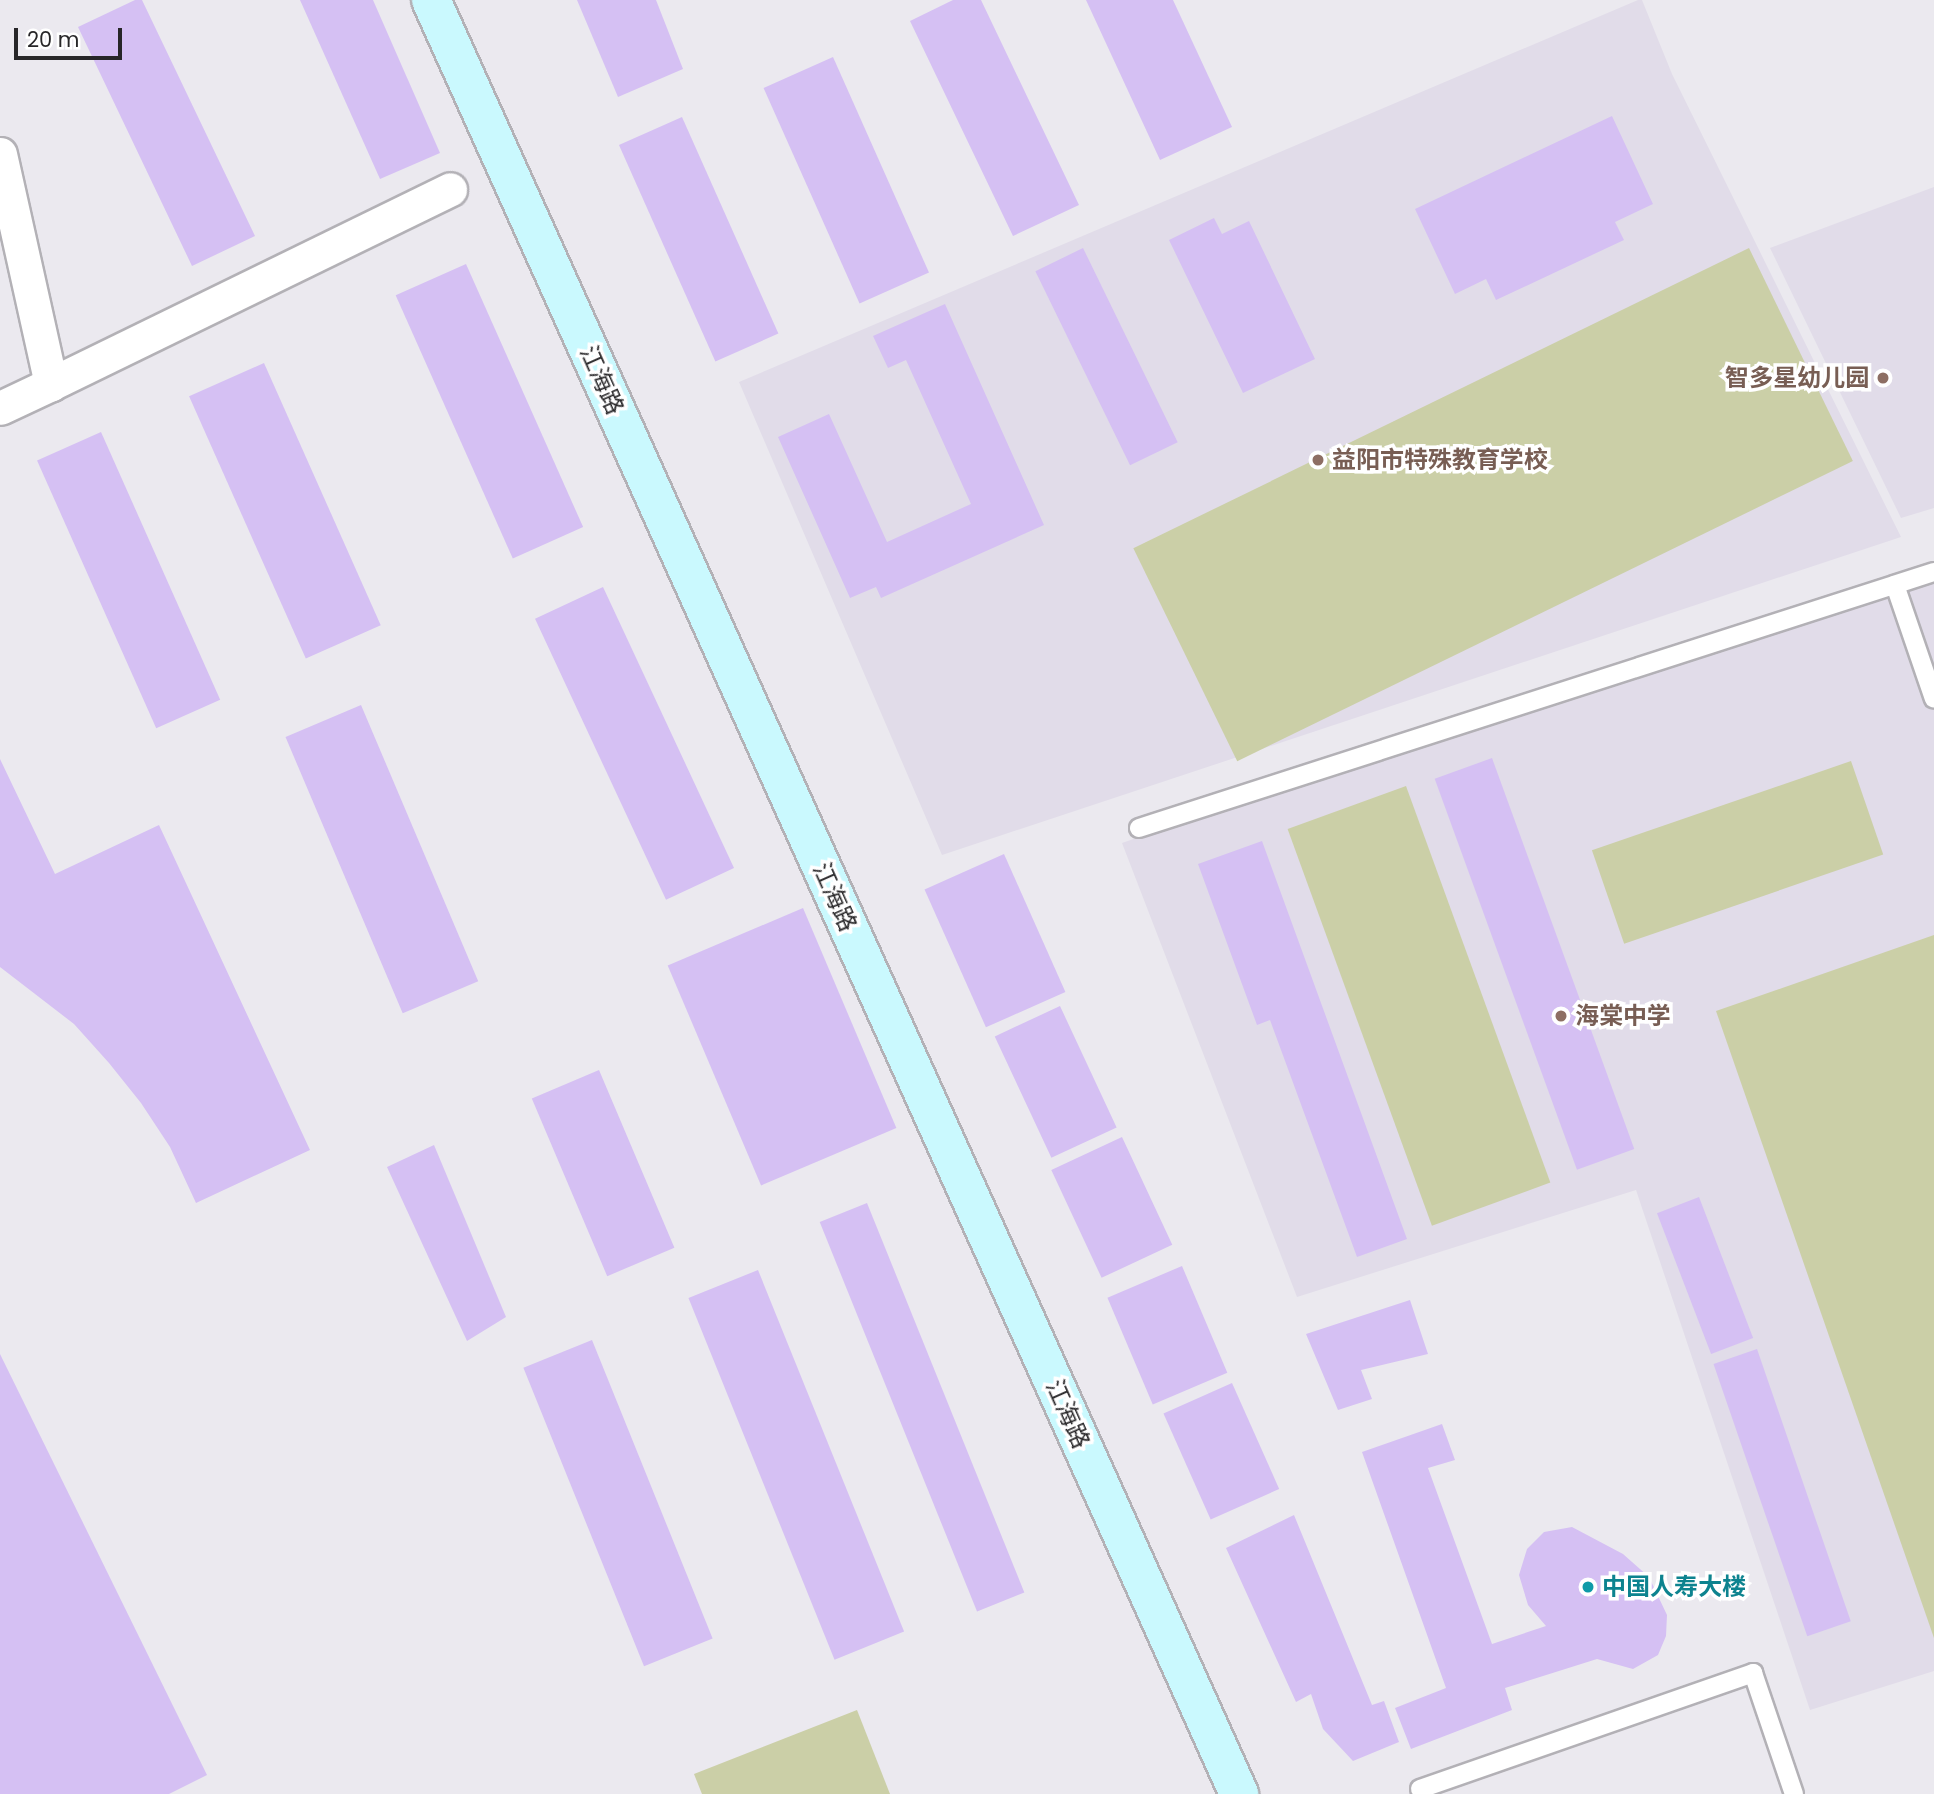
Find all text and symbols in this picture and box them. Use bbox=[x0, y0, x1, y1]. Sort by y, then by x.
scale bar bbox=[18, 14, 126, 58]
text: 20 m bbox=[27, 25, 80, 54]
street label: 江海路 bbox=[574, 341, 630, 419]
place label: 智多星幼儿园 bbox=[1725, 364, 1869, 392]
marker: 智多星幼儿园 bbox=[1875, 370, 1891, 386]
place label: 益阳市特殊教育学校 bbox=[1332, 446, 1548, 474]
marker: 益阳市特殊教育学校 bbox=[1310, 452, 1326, 468]
street label: 江海路 bbox=[807, 858, 863, 936]
place label: 海棠中学 bbox=[1575, 1002, 1671, 1030]
marker: 海棠中学 bbox=[1553, 1008, 1569, 1024]
street label: 江海路 bbox=[1040, 1375, 1096, 1453]
place label: 中国人寿大楼 bbox=[1602, 1573, 1746, 1601]
marker: 中国人寿大楼 bbox=[1580, 1579, 1596, 1595]

